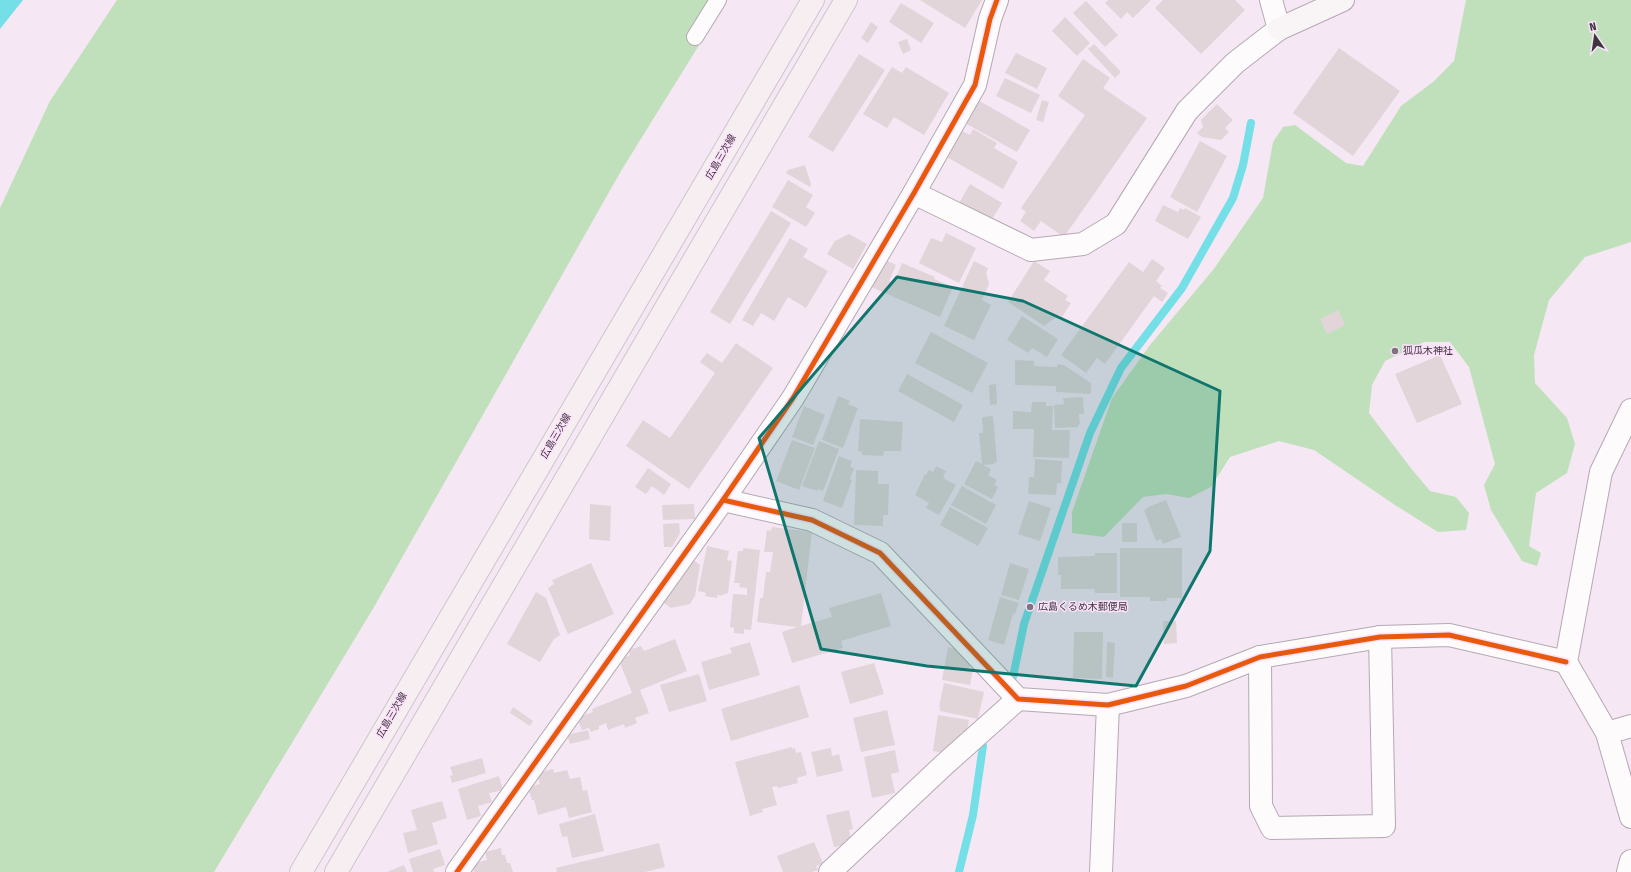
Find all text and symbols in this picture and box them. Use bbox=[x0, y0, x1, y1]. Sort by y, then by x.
north arrow bbox=[1575, 16, 1615, 56]
text: N bbox=[1588, 20, 1598, 34]
street label: 広島三次線 bbox=[703, 132, 739, 182]
place label: 狐瓜木神社 bbox=[1403, 345, 1453, 357]
marker: 狐瓜木神社 bbox=[1390, 346, 1400, 356]
street label: 広島三次線 bbox=[538, 411, 574, 461]
place label: 広島くるめ木郵便局 bbox=[1038, 601, 1128, 613]
marker: 広島くるめ木郵便局 bbox=[1025, 602, 1035, 612]
street label: 広島三次線 bbox=[374, 690, 410, 740]

